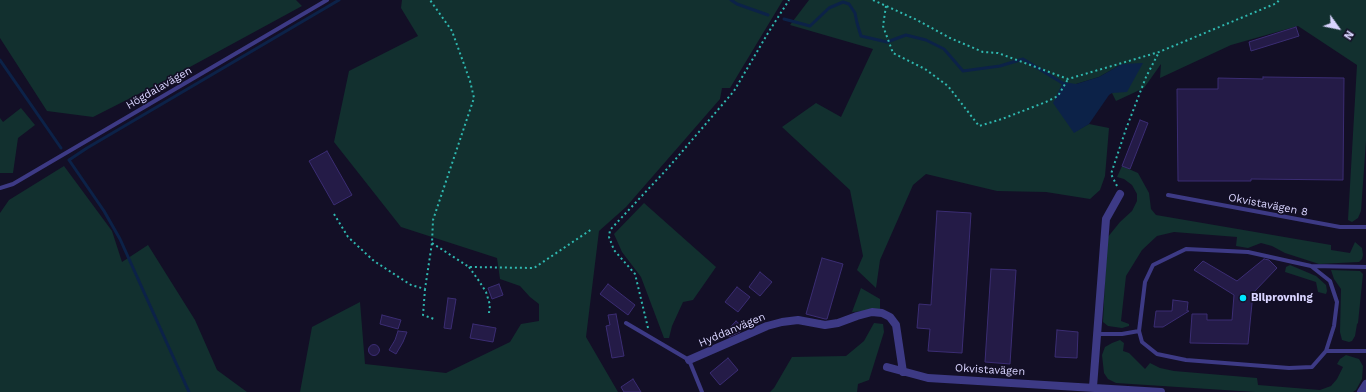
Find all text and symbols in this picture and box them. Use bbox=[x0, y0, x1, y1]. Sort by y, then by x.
north arrow bbox=[1318, 8, 1358, 48]
text: N bbox=[1341, 28, 1356, 42]
street label: Högdalavägen bbox=[124, 64, 194, 112]
street label: Okvistavägen 8 bbox=[1227, 191, 1309, 219]
place label: Bilprovning bbox=[1251, 291, 1313, 305]
marker: Bilprovning bbox=[1238, 293, 1248, 303]
street label: Hyddanvägen bbox=[697, 310, 767, 350]
street label: Okvistavägen bbox=[955, 362, 1025, 378]

